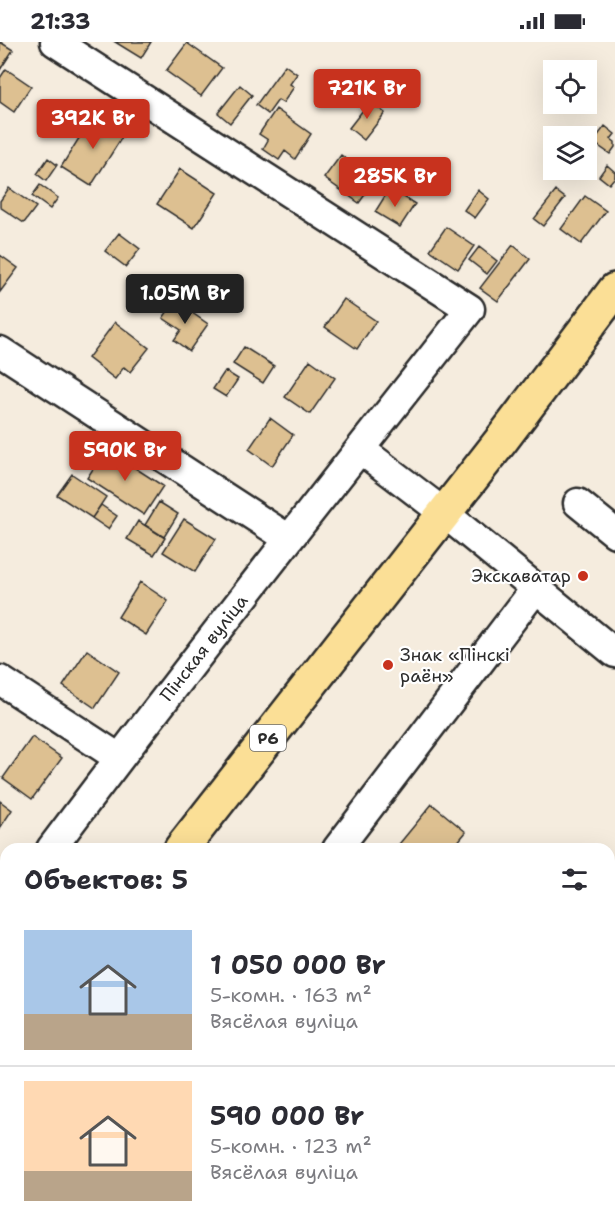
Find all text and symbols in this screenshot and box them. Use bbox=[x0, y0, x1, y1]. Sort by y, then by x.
text: 21:33 bbox=[30, 7, 91, 36]
map controls bbox=[543, 60, 597, 180]
button: locate bbox=[543, 60, 597, 114]
pin: 721K Br bbox=[312, 69, 422, 120]
text: 721K Br bbox=[328, 75, 406, 101]
pin: 392K Br bbox=[38, 99, 148, 150]
text: 392K Br bbox=[51, 105, 135, 131]
button: layers bbox=[543, 126, 597, 180]
pin: 285K Br bbox=[340, 157, 450, 208]
text: 285K Br bbox=[353, 163, 437, 189]
pin: 1.05M Br bbox=[123, 274, 247, 325]
text: 1.05M Br bbox=[140, 280, 230, 306]
pin: 590K Br bbox=[70, 431, 180, 482]
text: 590K Br bbox=[83, 437, 167, 463]
place label: Экскаватар bbox=[471, 564, 571, 588]
marker: Экскаватар bbox=[576, 569, 590, 583]
street label: Пінская вуліца bbox=[155, 590, 253, 706]
place label: Знак «Пінскі раён» bbox=[400, 643, 510, 688]
marker: Знак «Пінскі раён» bbox=[381, 658, 395, 672]
road number: Р6 bbox=[250, 725, 286, 751]
text: Объектов: 5 bbox=[24, 862, 188, 897]
icon: filters bbox=[558, 863, 591, 896]
text: 1 050 000 Br bbox=[210, 947, 386, 982]
icon: home bbox=[72, 954, 144, 1026]
text: 5-комн. · 163 m² bbox=[210, 982, 372, 1008]
text: Вясёлая вуліца bbox=[210, 1008, 358, 1034]
text: 590 000 Br bbox=[210, 1098, 364, 1133]
icon: home bbox=[72, 1105, 144, 1177]
text: 5-комн. · 123 m² bbox=[210, 1133, 372, 1159]
text: Вясёлая вуліца bbox=[210, 1159, 358, 1185]

